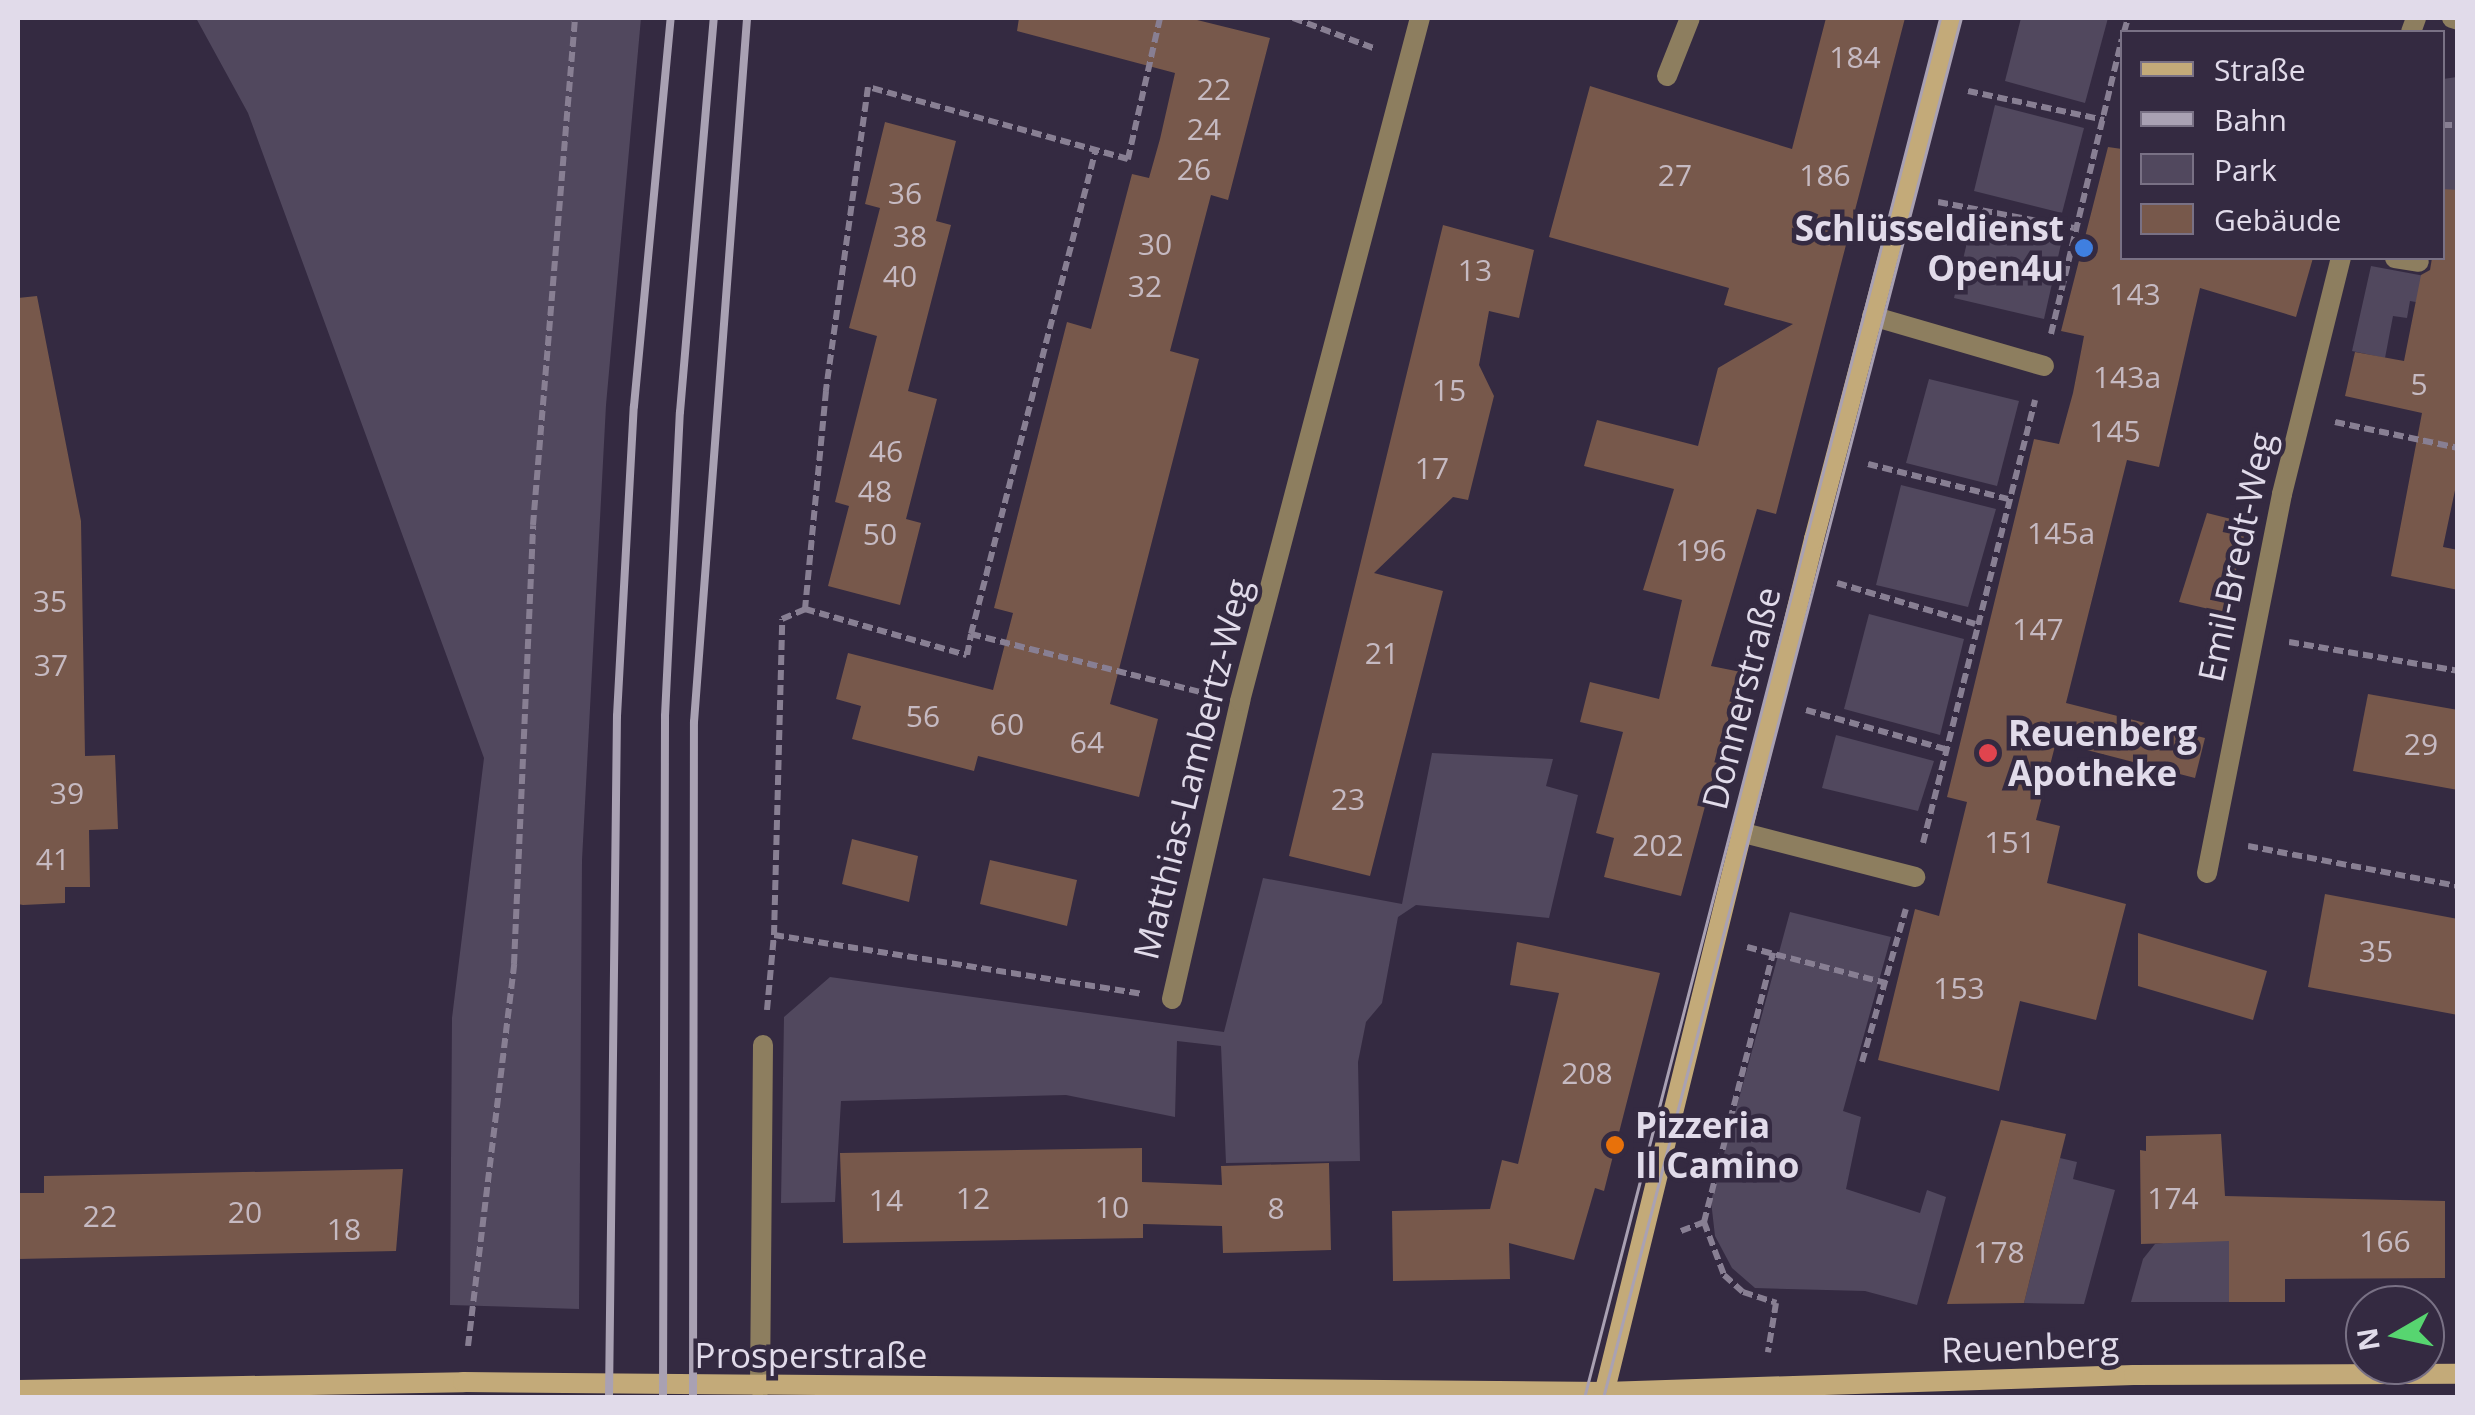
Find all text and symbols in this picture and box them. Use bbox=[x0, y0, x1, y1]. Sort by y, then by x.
legend bbox=[2120, 30, 2445, 260]
house number: 184 bbox=[1829, 39, 1881, 75]
text: Straße bbox=[2214, 49, 2306, 90]
house number: 22 bbox=[1197, 71, 1231, 107]
text: Bahn bbox=[2214, 99, 2287, 140]
house number: 24 bbox=[1187, 111, 1221, 147]
text: Park bbox=[2214, 149, 2277, 190]
house number: 26 bbox=[1177, 151, 1211, 187]
house number: 27 bbox=[1658, 157, 1692, 193]
house number: 186 bbox=[1799, 157, 1851, 193]
house number: 36 bbox=[888, 175, 922, 211]
text: Gebäude bbox=[2214, 199, 2341, 240]
place label: Schlüsseldienst Open4u bbox=[1795, 207, 2064, 289]
house number: 38 bbox=[893, 218, 927, 254]
house number: 30 bbox=[1138, 226, 1172, 262]
marker: Schlüsseldienst Open4u bbox=[2073, 237, 2095, 259]
house number: 13 bbox=[1458, 252, 1492, 288]
house number: 40 bbox=[883, 258, 917, 294]
house number: 32 bbox=[1128, 268, 1162, 304]
house number: 143 bbox=[2109, 276, 2161, 312]
house number: 143a bbox=[2093, 359, 2161, 395]
house number: 5 bbox=[2410, 366, 2428, 402]
house number: 15 bbox=[1432, 372, 1466, 408]
house number: 145 bbox=[2089, 413, 2141, 449]
street label: Emil-Bredt-Weg bbox=[2189, 429, 2283, 685]
house number: 46 bbox=[869, 433, 903, 469]
house number: 17 bbox=[1415, 450, 1449, 486]
house number: 48 bbox=[858, 473, 892, 509]
house number: 145a bbox=[2027, 515, 2095, 551]
house number: 50 bbox=[863, 516, 897, 552]
house number: 196 bbox=[1675, 532, 1727, 568]
street label: Matthias-Lambertz-Weg bbox=[1124, 575, 1260, 963]
street label: Donnerstraße bbox=[1693, 582, 1789, 814]
house number: 35 bbox=[33, 583, 67, 619]
house number: 147 bbox=[2012, 611, 2064, 647]
house number: 21 bbox=[1365, 635, 1399, 671]
house number: 37 bbox=[34, 647, 68, 683]
house number: 56 bbox=[906, 698, 940, 734]
house number: 60 bbox=[990, 706, 1024, 742]
place label: Reuenberg Apotheke bbox=[2008, 712, 2197, 794]
house number: 64 bbox=[1070, 724, 1104, 760]
house number: 29 bbox=[2404, 726, 2438, 762]
marker: Reuenberg Apotheke bbox=[1977, 742, 1999, 764]
house number: 39 bbox=[50, 775, 84, 811]
house number: 23 bbox=[1331, 781, 1365, 817]
house number: 151 bbox=[1984, 824, 2036, 860]
house number: 202 bbox=[1632, 827, 1684, 863]
house number: 41 bbox=[36, 841, 70, 877]
house number: 35 bbox=[2359, 933, 2393, 969]
house number: 153 bbox=[1933, 970, 1985, 1006]
house number: 208 bbox=[1561, 1055, 1613, 1091]
place label: Pizzeria Il Camino bbox=[1635, 1104, 1800, 1186]
marker: Pizzeria Il Camino bbox=[1604, 1134, 1626, 1156]
house number: 12 bbox=[956, 1180, 990, 1216]
house number: 174 bbox=[2147, 1180, 2199, 1216]
house number: 14 bbox=[869, 1182, 903, 1218]
house number: 10 bbox=[1095, 1189, 1129, 1225]
house number: 8 bbox=[1267, 1190, 1285, 1226]
house number: 20 bbox=[228, 1194, 262, 1230]
house number: 22 bbox=[83, 1198, 117, 1234]
house number: 18 bbox=[327, 1211, 361, 1247]
house number: 166 bbox=[2359, 1223, 2411, 1259]
house number: 178 bbox=[1973, 1234, 2025, 1270]
north arrow bbox=[2345, 1285, 2445, 1385]
street label: Reuenberg bbox=[1940, 1323, 2120, 1371]
text: N bbox=[2347, 1325, 2388, 1354]
street label: Prosperstraße bbox=[695, 1334, 927, 1376]

